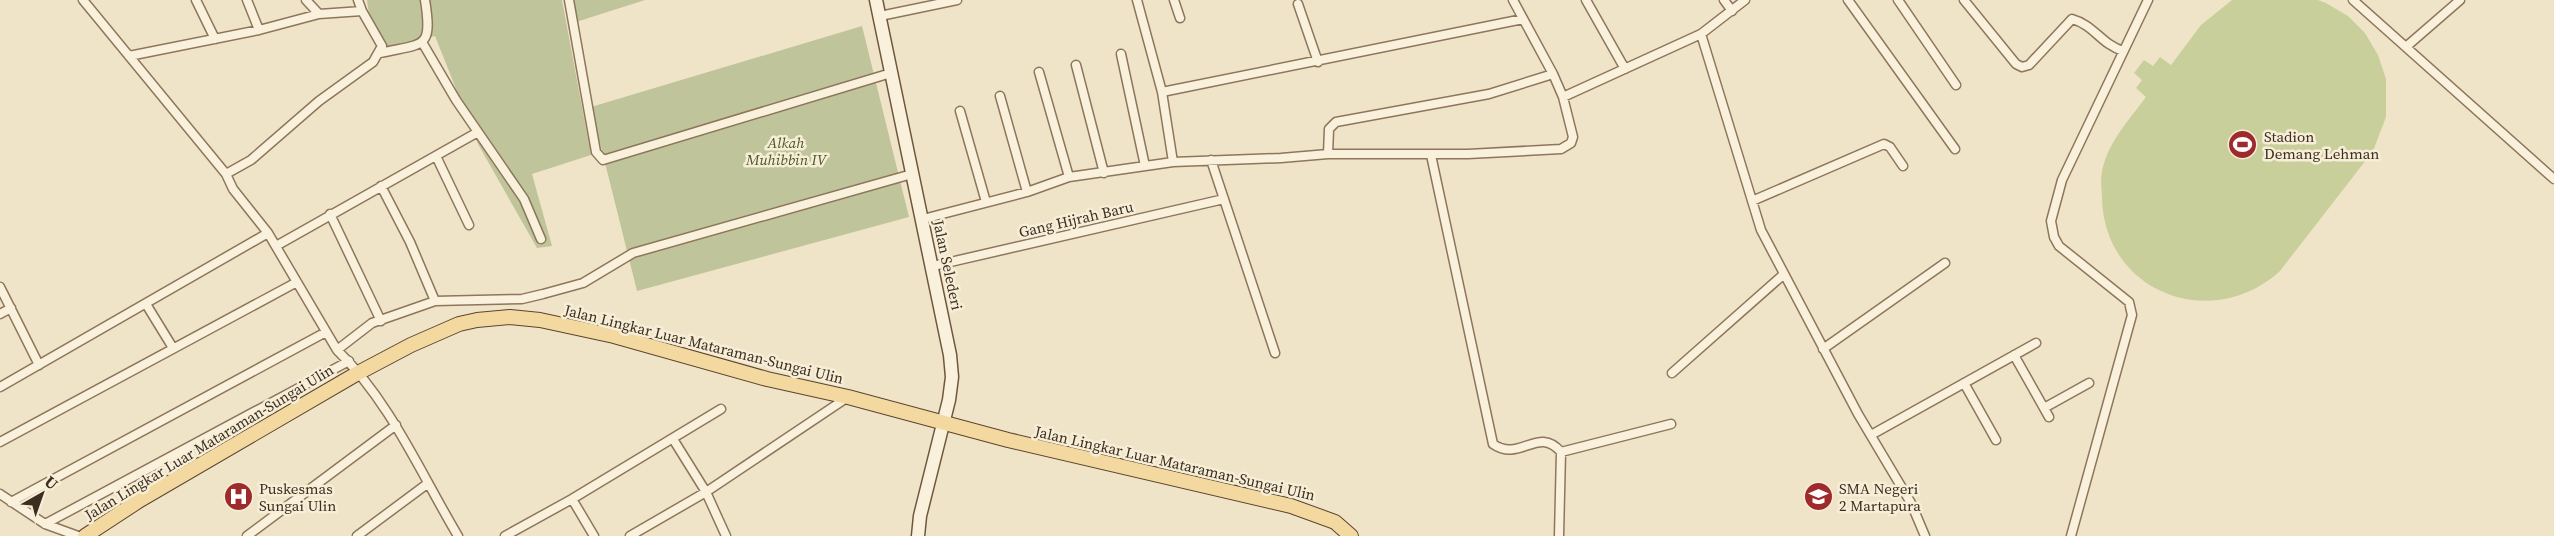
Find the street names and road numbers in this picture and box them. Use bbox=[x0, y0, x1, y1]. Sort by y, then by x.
street label: Gang Hijrah Baru bbox=[1017, 196, 1136, 242]
street label: Jalan Selederi bbox=[928, 217, 968, 312]
street label: Jalan Lingkar Luar Mataraman-Sungai Ulin bbox=[561, 299, 846, 389]
street label: Jalan Lingkar Luar Mataraman-Sungai Ulin bbox=[80, 359, 337, 525]
street label: Jalan Lingkar Luar Mataraman-Sungai Ulin bbox=[1032, 420, 1317, 506]

